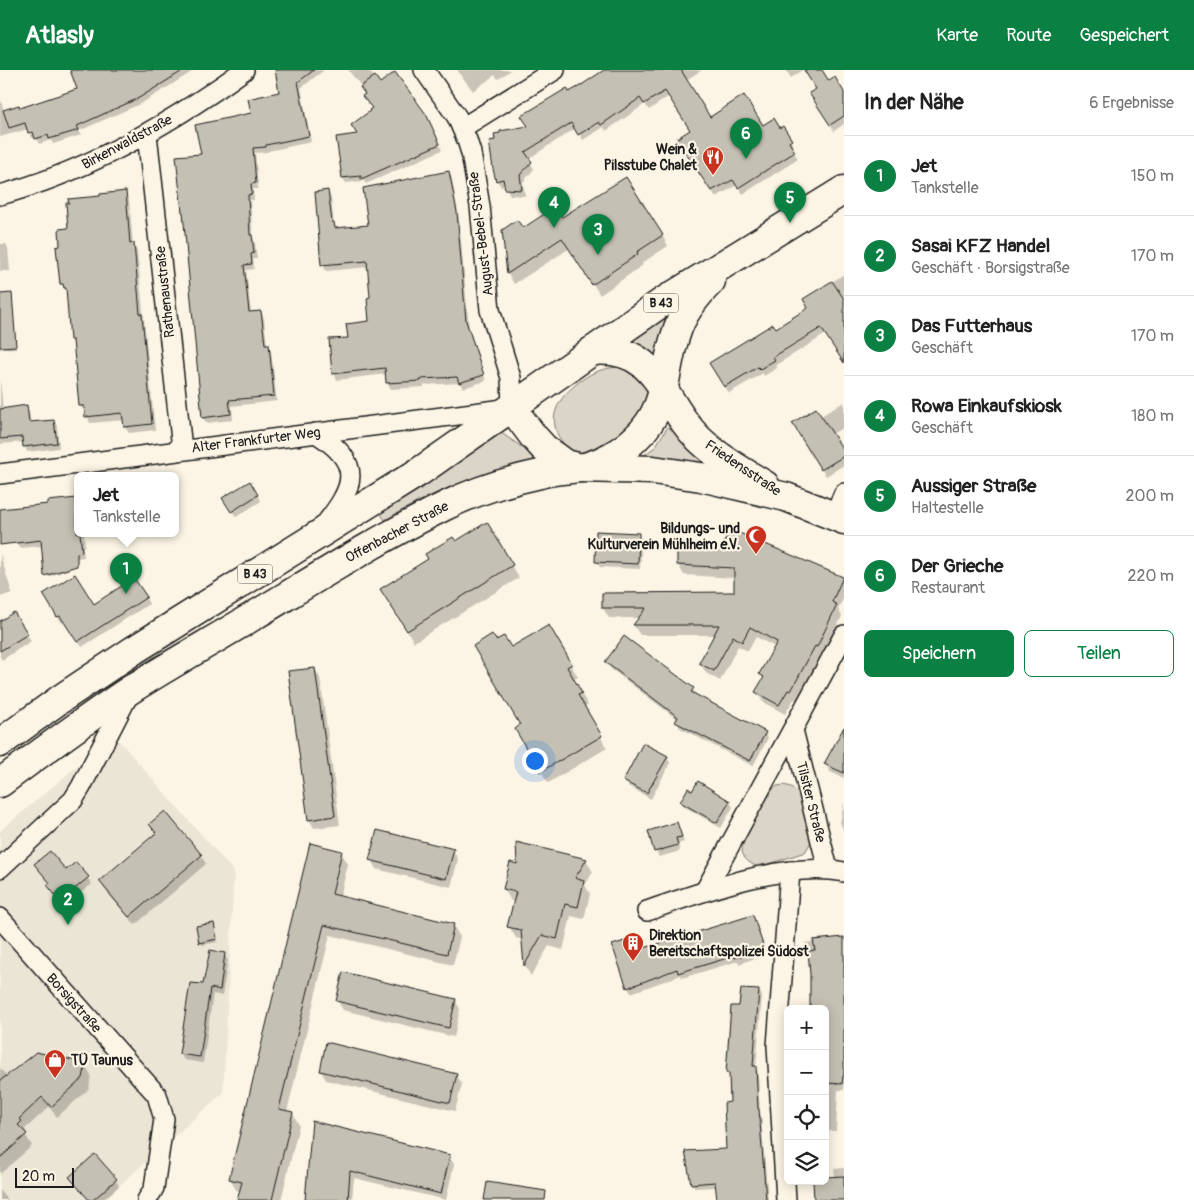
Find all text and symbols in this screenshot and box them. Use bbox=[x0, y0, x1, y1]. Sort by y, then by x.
text: Atlasly bbox=[25, 21, 94, 50]
text: Karte bbox=[936, 24, 978, 47]
text: Route bbox=[1006, 24, 1051, 47]
text: Gespeichert bbox=[1079, 24, 1169, 47]
text: In der Nähe bbox=[864, 89, 964, 116]
text: 6 Ergebnisse bbox=[1089, 93, 1174, 113]
street label: Birkenwaldstraße bbox=[79, 111, 175, 173]
pin: 6 bbox=[730, 118, 762, 159]
place label: Wein & Pilsstube Chalet bbox=[604, 141, 697, 174]
restaurant icon: Wein & Pilsstube Chalet bbox=[701, 145, 725, 176]
text: Jet bbox=[911, 154, 937, 178]
text: 1 bbox=[877, 166, 883, 186]
text: 150 m bbox=[1130, 166, 1174, 186]
street label: August-Bebel-Straße bbox=[465, 171, 497, 297]
text: Tankstelle bbox=[911, 178, 979, 198]
pin: 5 bbox=[774, 182, 806, 223]
pin: 4 bbox=[538, 187, 570, 228]
pin: 3 bbox=[582, 214, 614, 255]
text: Sasai KFZ Handel bbox=[911, 234, 1050, 258]
street label: Rathenaustraße bbox=[152, 245, 178, 339]
text: 2 bbox=[876, 246, 884, 266]
text: 170 m bbox=[1131, 246, 1174, 266]
text: Geschäft · Borsigstraße bbox=[911, 258, 1070, 278]
road number: B 43 bbox=[644, 294, 678, 312]
text: Das Futterhaus bbox=[911, 314, 1032, 338]
text: 3 bbox=[876, 326, 884, 346]
text: 170 m bbox=[1131, 326, 1174, 346]
text: Geschäft bbox=[911, 338, 973, 358]
text: Rowa Einkaufskiosk bbox=[911, 394, 1062, 418]
text: 4 bbox=[875, 406, 885, 426]
text: 180 m bbox=[1131, 406, 1174, 426]
text: Geschäft bbox=[911, 418, 973, 438]
street label: Alter Frankfurter Weg bbox=[190, 424, 322, 456]
street label: Friedensstraße bbox=[702, 436, 784, 500]
popup bbox=[74, 472, 179, 537]
text: Aussiger Straße bbox=[911, 474, 1036, 498]
text: Jet bbox=[93, 483, 119, 507]
text: 5 bbox=[876, 486, 884, 506]
text: 200 m bbox=[1126, 486, 1174, 506]
street label: Offenbacher Straße bbox=[342, 498, 452, 566]
text: Haltestelle bbox=[911, 498, 984, 518]
text: Tankstelle bbox=[93, 507, 160, 527]
place label: Bildungs- und Kulturverein Mühlheim e.V. bbox=[588, 520, 740, 553]
mosque icon: Bildungs- und Kulturverein Mühlheim e.V. bbox=[744, 524, 768, 555]
pin: 1 bbox=[110, 553, 142, 594]
text: Der Grieche bbox=[911, 554, 1003, 578]
road number: B 43 bbox=[238, 564, 272, 584]
text: 6 bbox=[875, 566, 885, 586]
text: 220 m bbox=[1128, 566, 1174, 586]
text: Restaurant bbox=[911, 578, 985, 598]
button: Speichern bbox=[864, 630, 1014, 677]
button: Teilen bbox=[1024, 630, 1174, 677]
your location bbox=[522, 748, 548, 774]
street label: Tilsiter Straße bbox=[793, 760, 829, 844]
pin: 2 bbox=[52, 884, 84, 925]
place label: Direktion Bereitschaftspolizei Südost bbox=[649, 927, 809, 960]
building icon: Direktion Bereitschaftspolizei Südost bbox=[621, 931, 645, 962]
street label: Borsigstraße bbox=[43, 970, 105, 1036]
map controls bbox=[784, 1005, 829, 1185]
button: + bbox=[784, 1005, 829, 1050]
shop icon: TÜ Taunus bbox=[43, 1048, 67, 1079]
button: − bbox=[784, 1050, 829, 1095]
place label: TÜ Taunus bbox=[70, 1052, 133, 1069]
button: locate bbox=[784, 1095, 829, 1140]
button: layers bbox=[784, 1140, 829, 1185]
scale bar bbox=[15, 1165, 74, 1188]
text: 20 m bbox=[22, 1168, 55, 1185]

